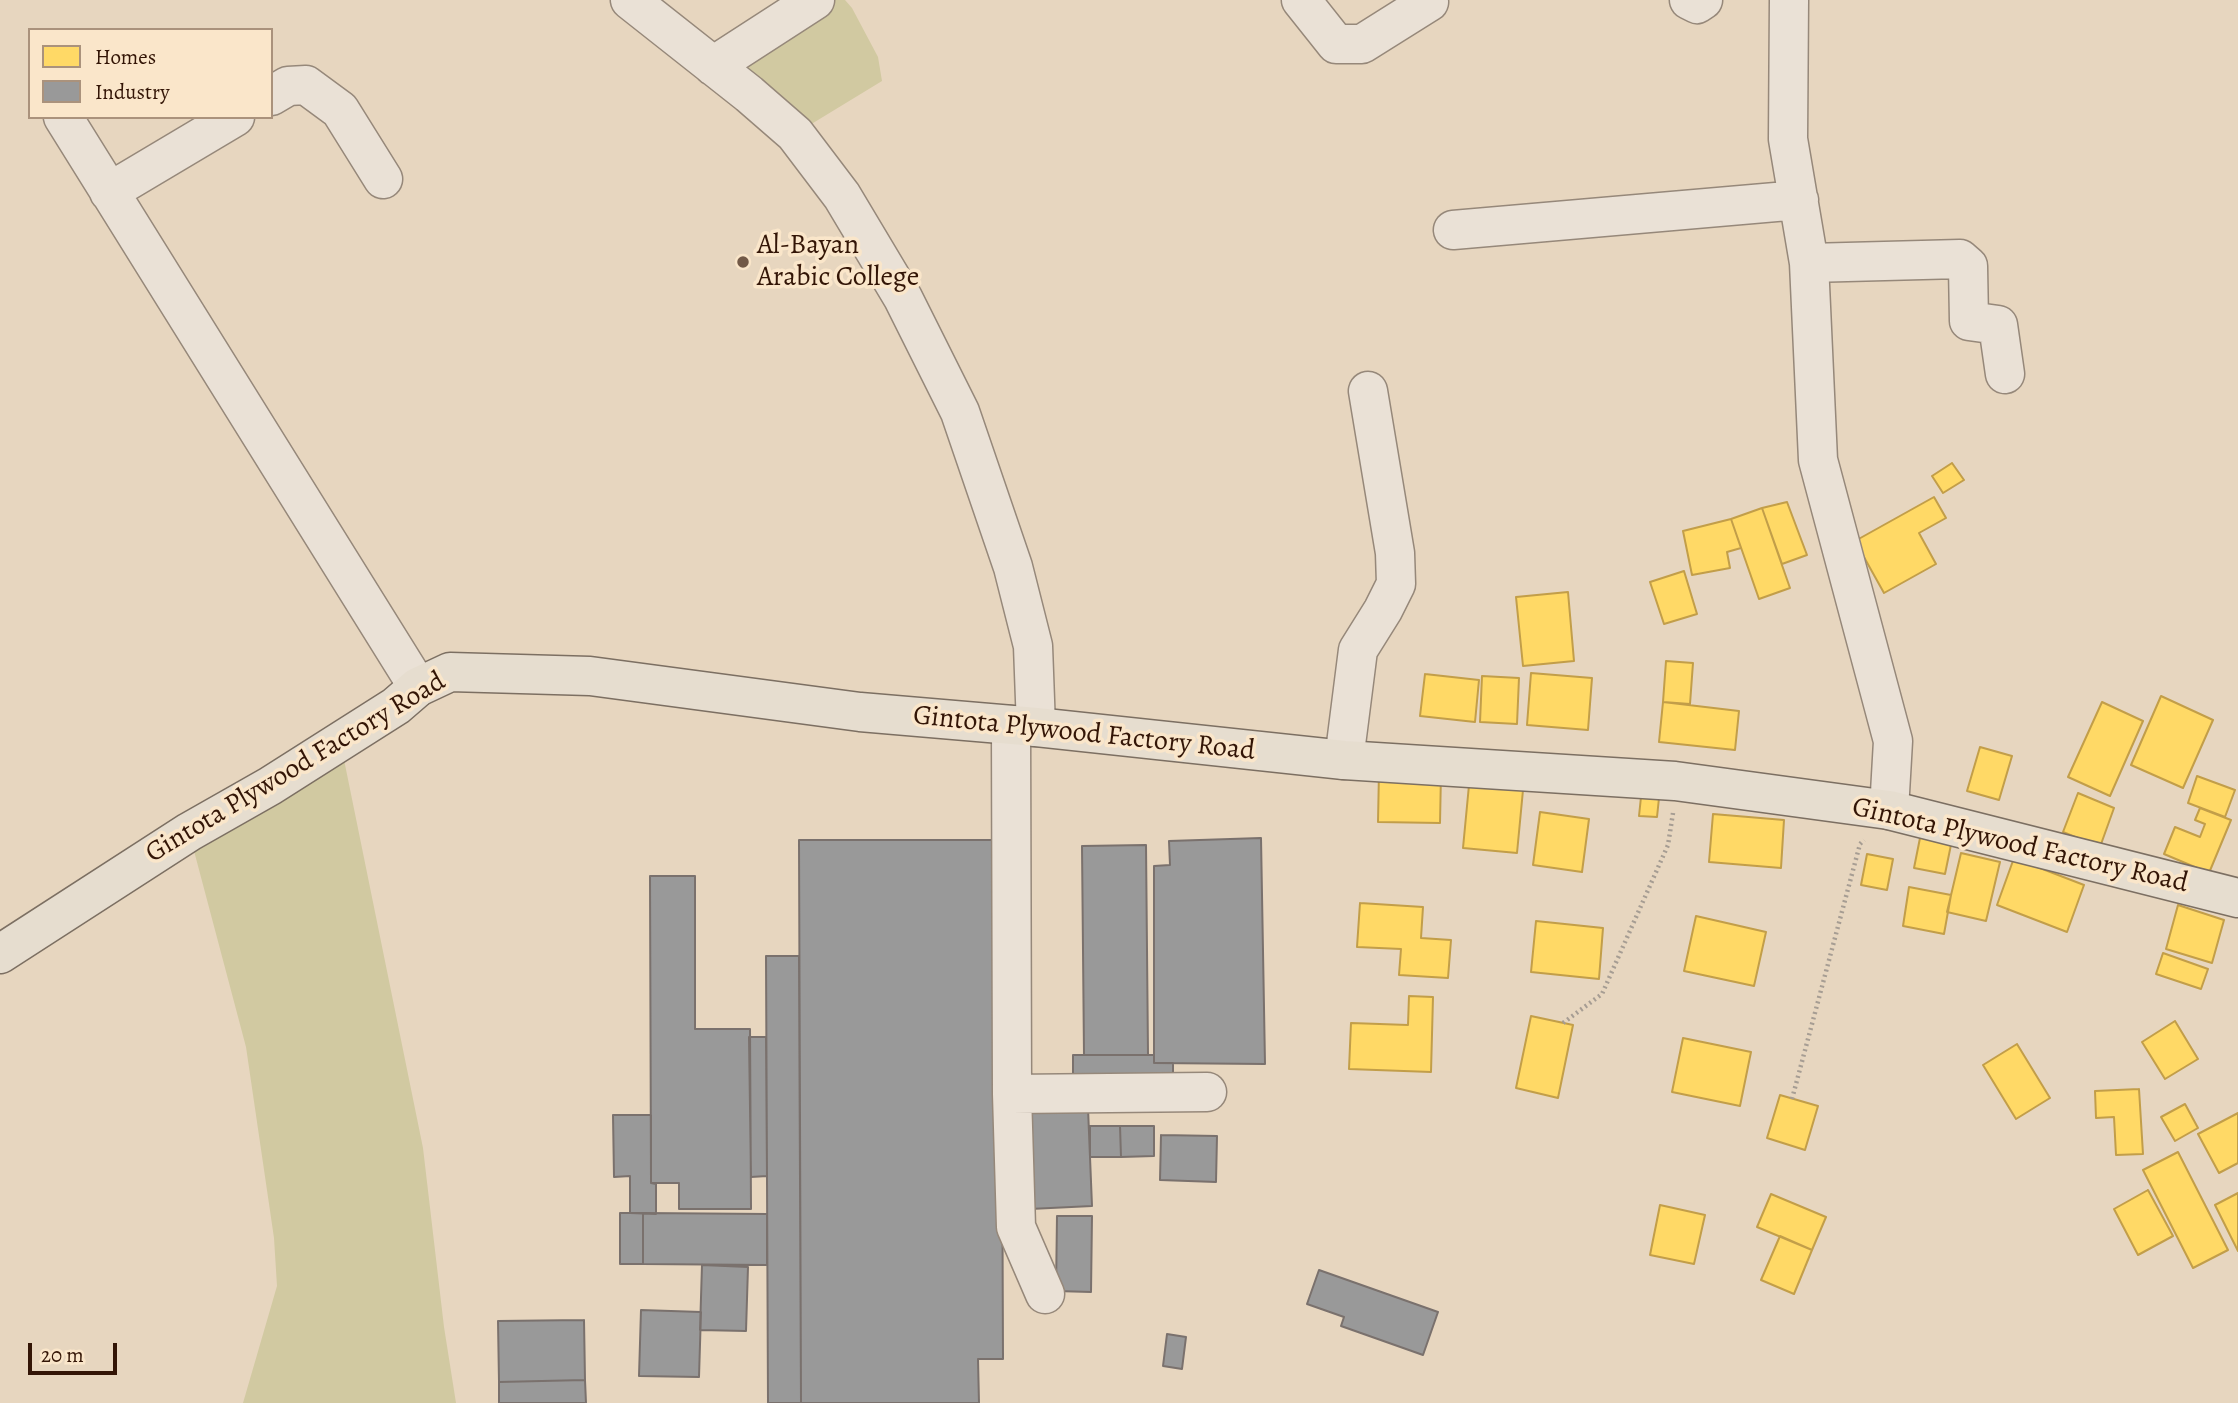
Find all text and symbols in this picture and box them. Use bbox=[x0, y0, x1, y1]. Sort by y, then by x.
legend bbox=[28, 28, 273, 119]
text: Homes bbox=[95, 43, 156, 71]
text: Industry bbox=[95, 78, 170, 106]
place label: Al-Bayan Arabic College bbox=[757, 229, 919, 295]
marker: Al-Bayan Arabic College bbox=[735, 254, 751, 270]
street label: Gintota Plywood Factory Road bbox=[140, 665, 452, 871]
street label: Gintota Plywood Factory Road bbox=[911, 699, 1257, 769]
street label: Gintota Plywood Factory Road bbox=[1849, 791, 2191, 901]
scale bar bbox=[32, 1330, 121, 1374]
text: 20 m bbox=[41, 1341, 84, 1369]

